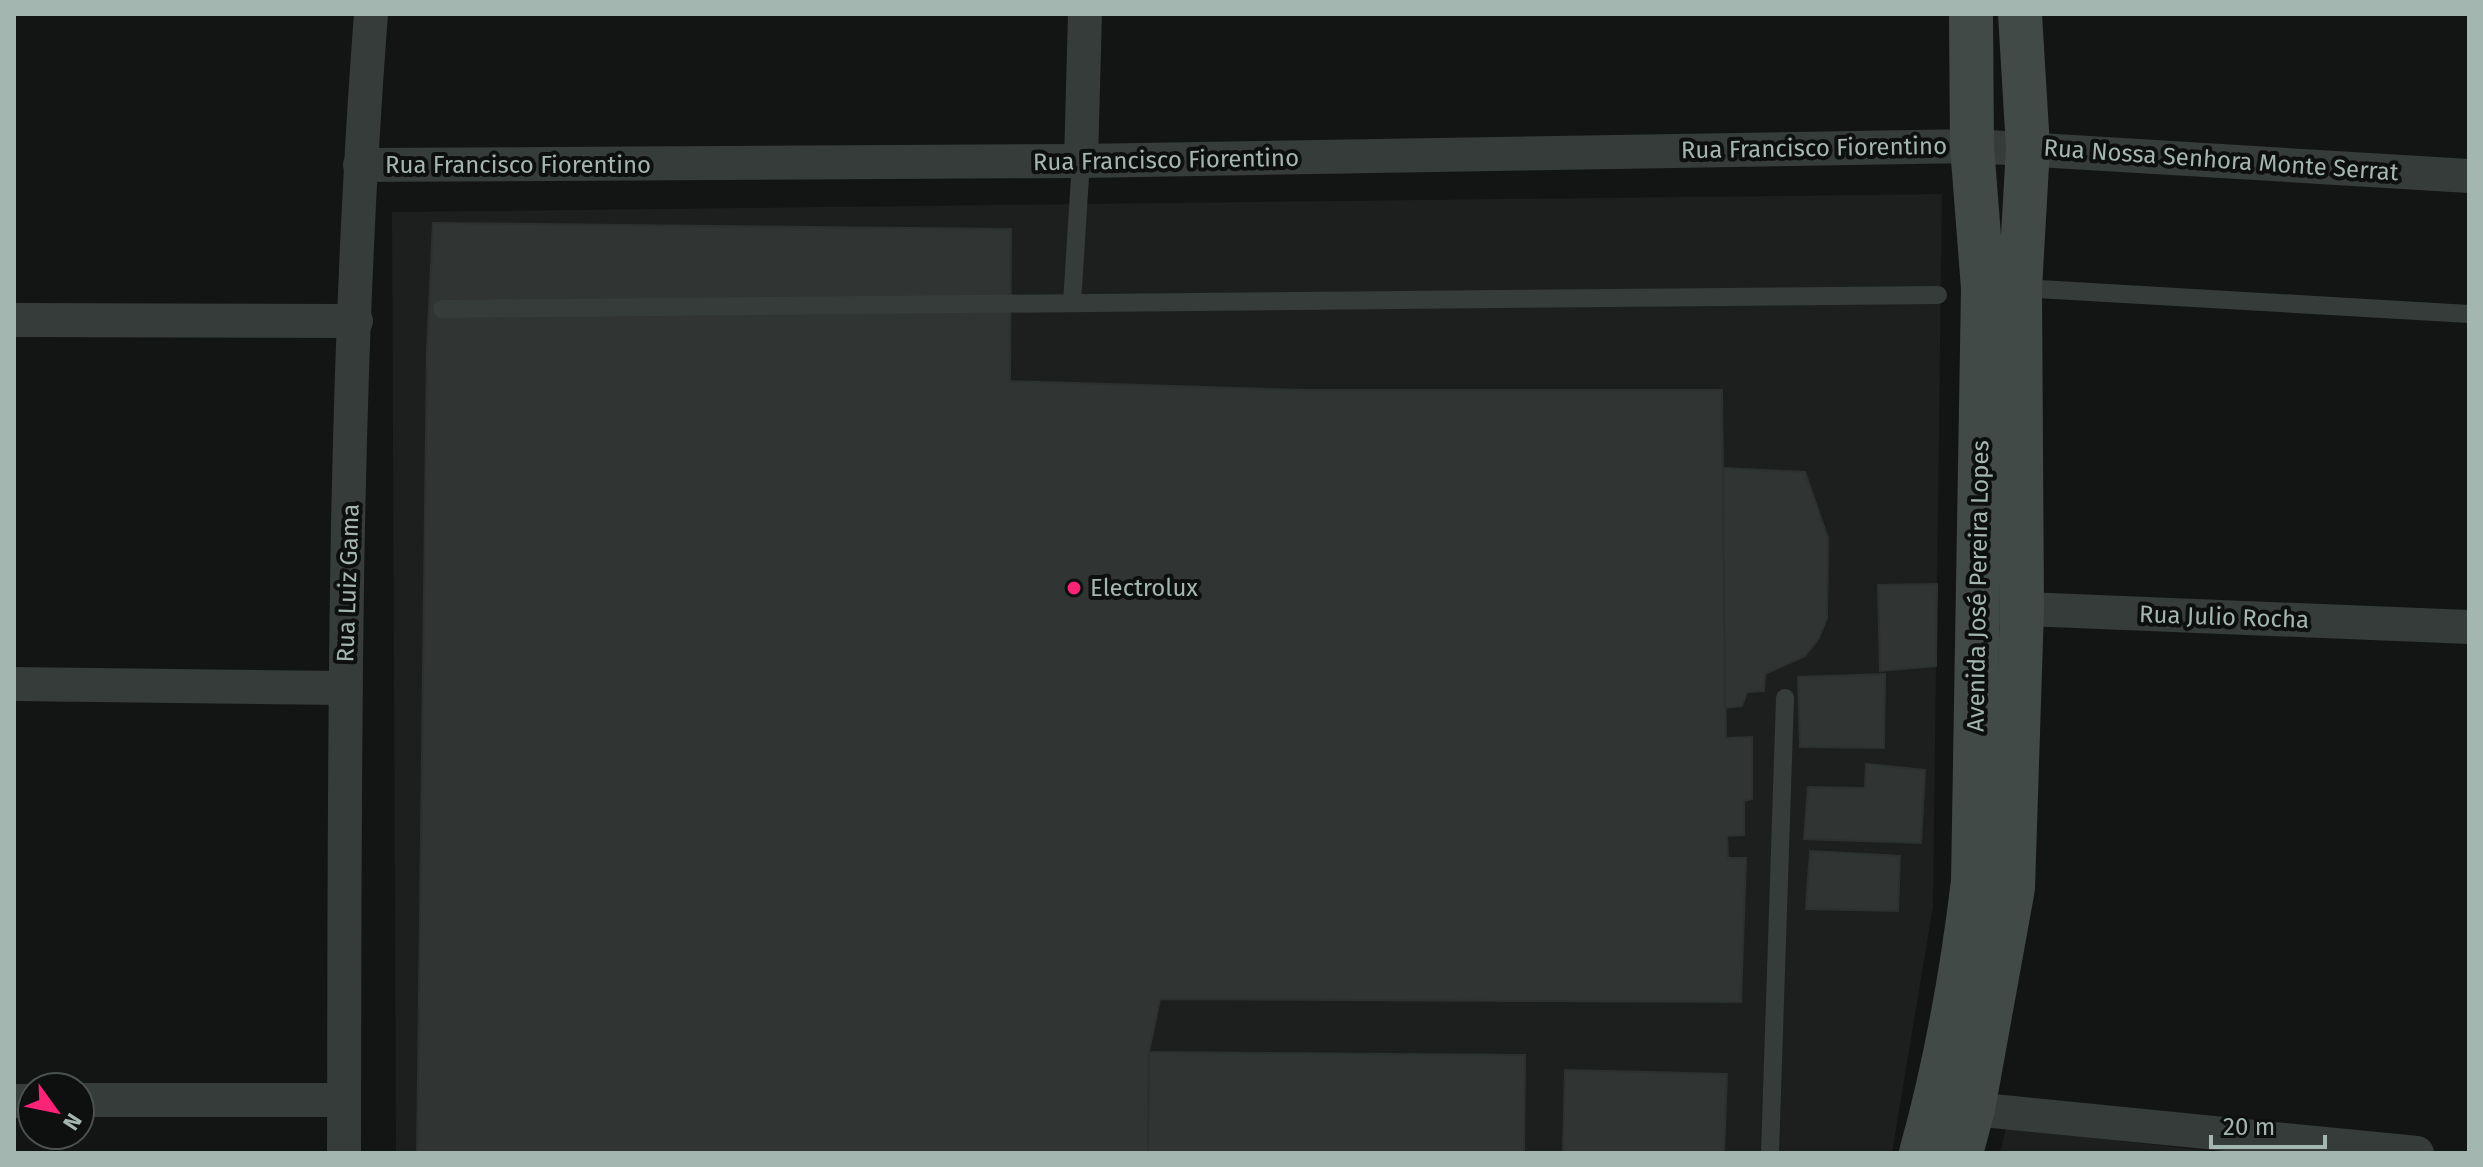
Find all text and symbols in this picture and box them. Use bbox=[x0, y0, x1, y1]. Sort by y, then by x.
street label: Rua Francisco Fiorentino bbox=[1681, 132, 1947, 164]
street label: Rua Nossa Senhora Monte Serrat bbox=[2043, 134, 2400, 186]
street label: Rua Francisco Fiorentino bbox=[1033, 144, 1299, 176]
street label: Rua Francisco Fiorentino bbox=[385, 151, 651, 179]
street label: Avenida José Pereira Lopes bbox=[1961, 440, 1995, 732]
street label: Rua Luiz Gama bbox=[331, 503, 365, 663]
place label: Electrolux bbox=[1090, 574, 1198, 602]
marker: Electrolux bbox=[1065, 579, 1083, 597]
street label: Rua Julio Rocha bbox=[2138, 600, 2310, 634]
north arrow bbox=[16, 1071, 96, 1151]
scale bar bbox=[2211, 1099, 2325, 1149]
text: N bbox=[57, 1108, 88, 1135]
text: 20 m bbox=[2223, 1113, 2275, 1141]

